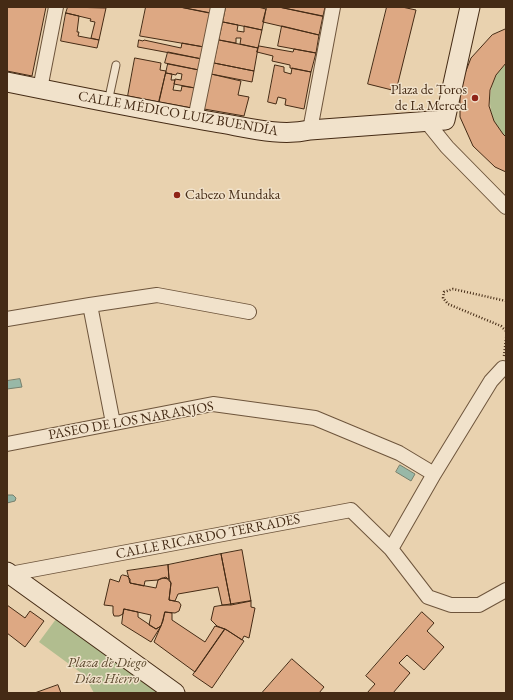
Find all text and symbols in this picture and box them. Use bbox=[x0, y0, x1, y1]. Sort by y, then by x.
place label: Plaza de Toros de La Merced bbox=[391, 82, 467, 114]
street label: CALLE MÉDICO LUIZ BUENDÍA bbox=[77, 88, 279, 140]
marker: Plaza de Toros de La Merced bbox=[470, 93, 480, 103]
place label: Cabezo Mundaka bbox=[185, 187, 280, 203]
marker: Cabezo Mundaka bbox=[172, 190, 182, 200]
street label: PASEO DE LOS NARANJOS bbox=[47, 398, 215, 444]
street label: CALLE RICARDO TERRADES bbox=[114, 511, 302, 563]
park label: Plaza de Diego Díaz Hierro bbox=[68, 655, 146, 688]

